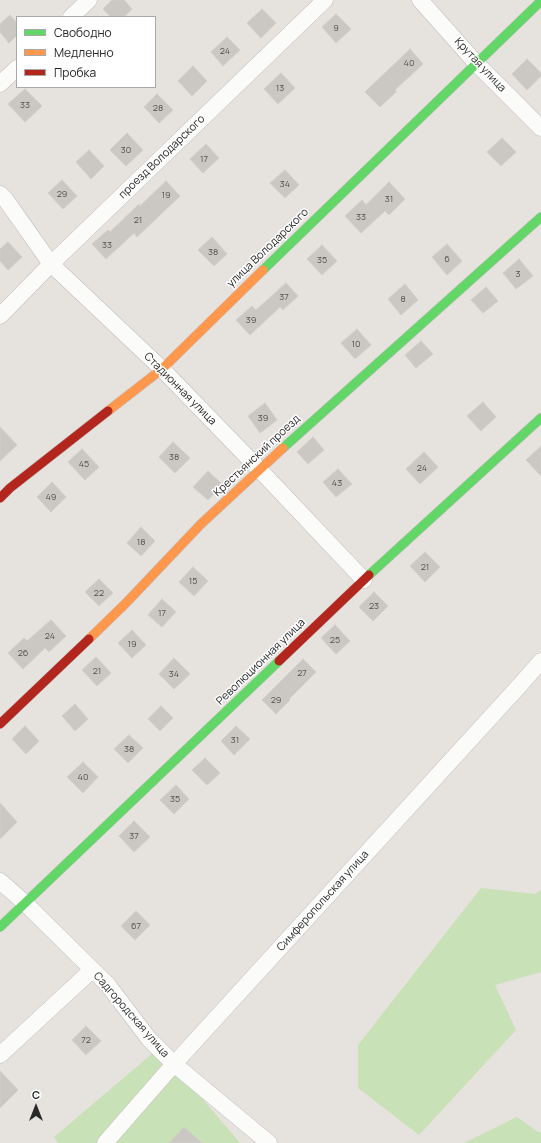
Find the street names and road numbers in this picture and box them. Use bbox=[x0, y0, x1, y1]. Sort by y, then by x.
street label: Крутая улица bbox=[451, 35, 509, 95]
street label: проезд Володарского bbox=[116, 112, 208, 202]
street label: улица Володарского bbox=[225, 206, 311, 290]
street label: Стадионная улица bbox=[141, 350, 219, 428]
street label: Крестьянский проезд bbox=[211, 413, 303, 499]
street label: Революционная улица bbox=[214, 616, 308, 708]
street label: Симферопольская улица bbox=[274, 848, 372, 954]
street label: Садгородская улица bbox=[90, 970, 172, 1060]

